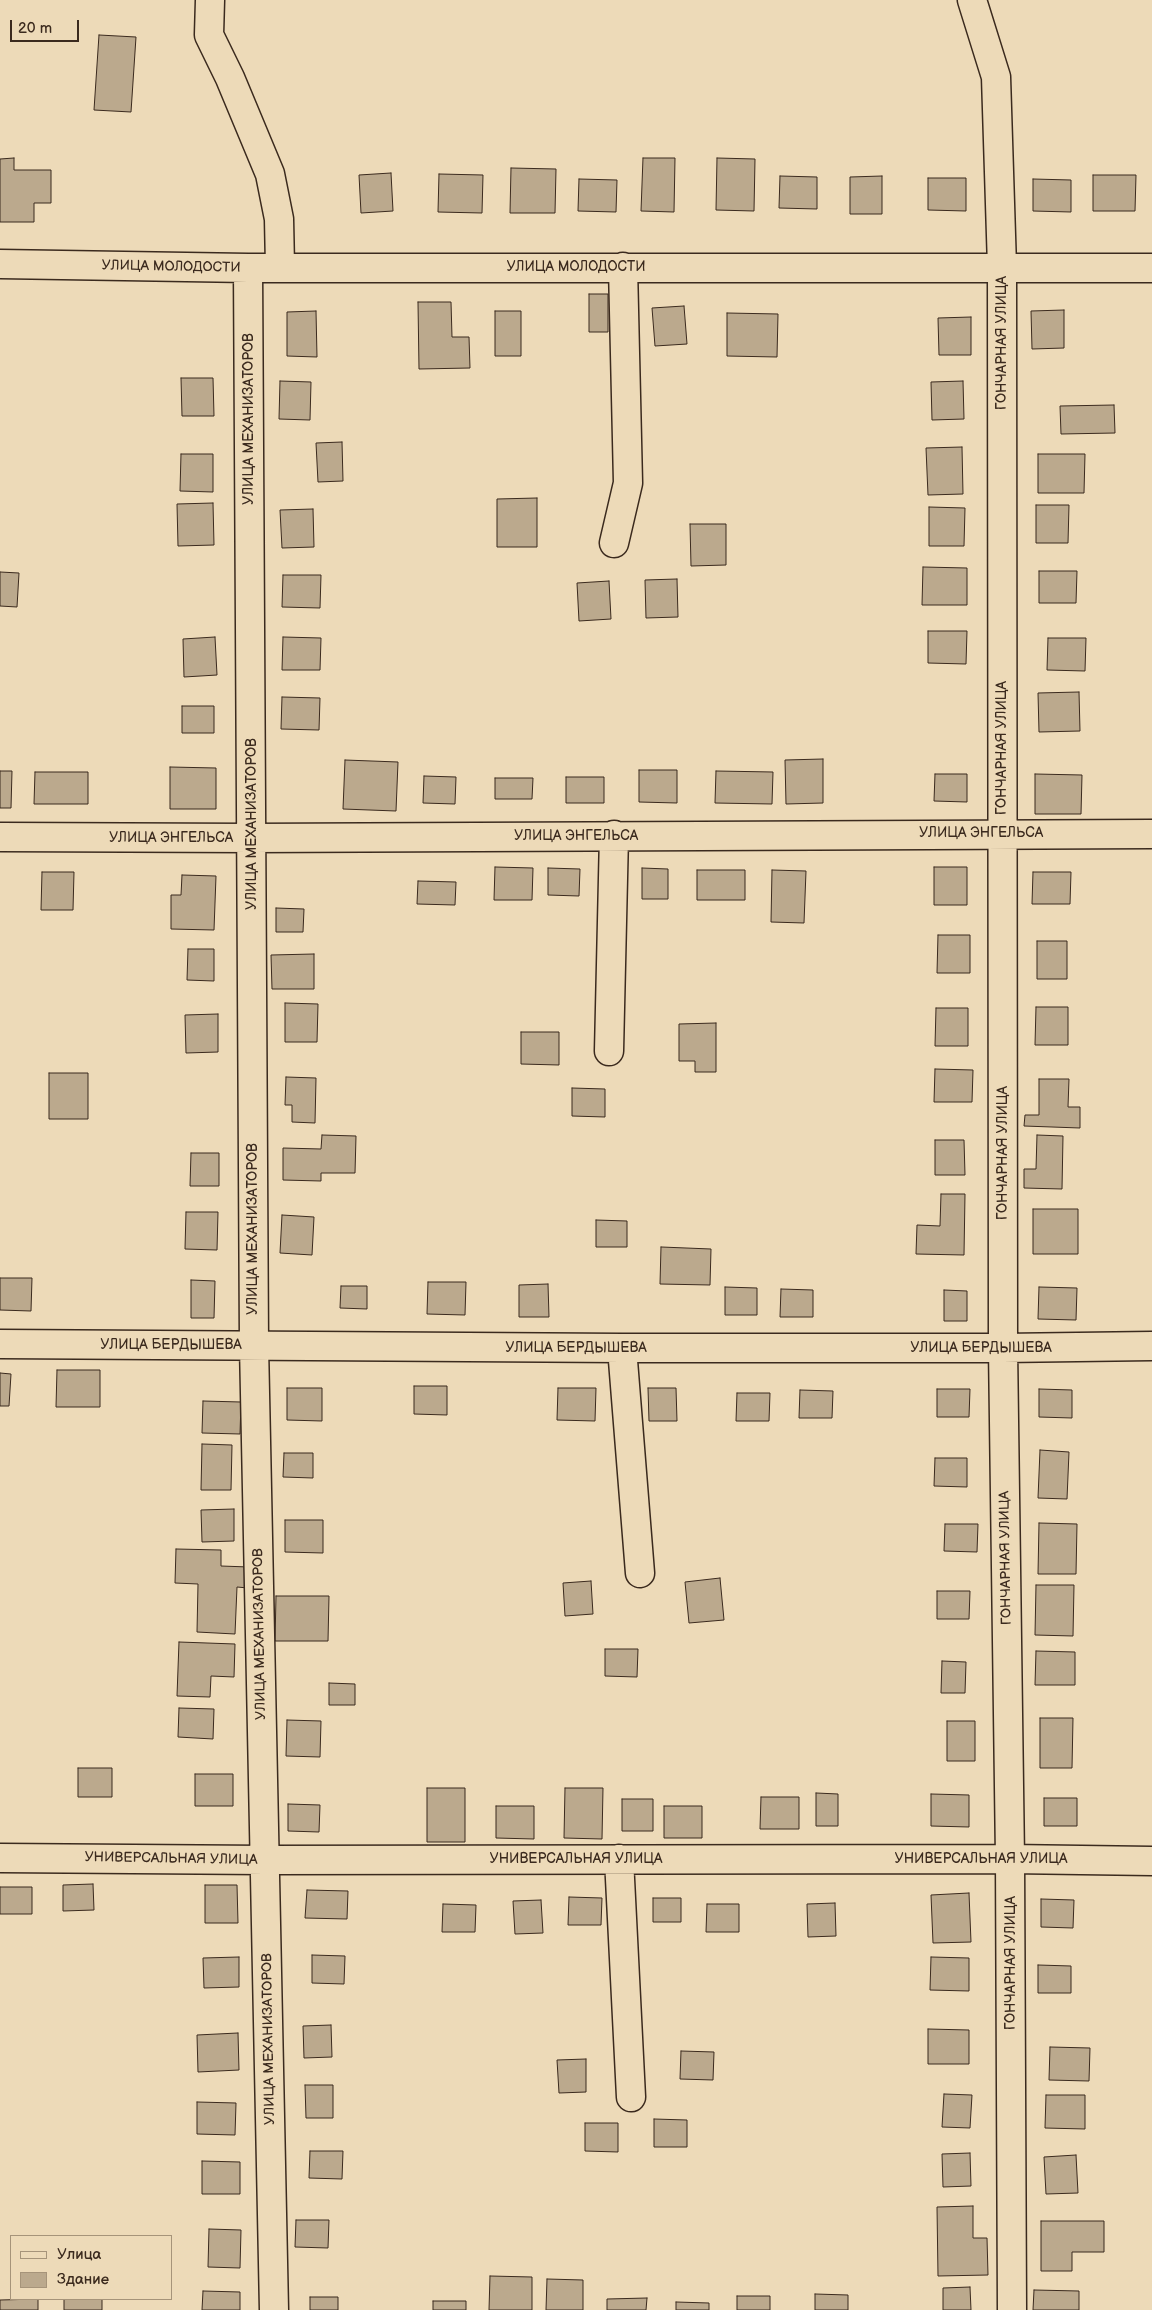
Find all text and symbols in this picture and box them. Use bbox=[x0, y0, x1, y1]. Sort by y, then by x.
scale bar bbox=[12, 10, 81, 42]
text: 20 m bbox=[18, 19, 52, 38]
street label: УЛИЦА МОЛОДОСТИ bbox=[101, 257, 241, 277]
street label: УЛИЦА МОЛОДОСТИ bbox=[506, 259, 646, 275]
street label: ГОНЧАРНАЯ УЛИЦА bbox=[994, 276, 1010, 410]
street label: УЛИЦА МЕХАНИЗАТОРОВ bbox=[241, 333, 257, 505]
street label: ГОНЧАРНАЯ УЛИЦА bbox=[994, 681, 1010, 815]
street label: УЛИЦА МЕХАНИЗАТОРОВ bbox=[244, 738, 260, 910]
street label: УЛИЦА ЭНГЕЛЬСА bbox=[919, 825, 1043, 841]
street label: УЛИЦА ЭНГЕЛЬСА bbox=[514, 828, 638, 844]
street label: УЛИЦА ЭНГЕЛЬСА bbox=[109, 830, 233, 846]
street label: ГОНЧАРНАЯ УЛИЦА bbox=[995, 1086, 1011, 1220]
street label: УЛИЦА МЕХАНИЗАТОРОВ bbox=[245, 1143, 261, 1315]
street label: УЛИЦА БЕРДЫШЕВА bbox=[100, 1337, 242, 1353]
street label: УЛИЦА БЕРДЫШЕВА bbox=[505, 1340, 647, 1356]
street label: УЛИЦА БЕРДЫШЕВА bbox=[910, 1340, 1052, 1356]
street label: ГОНЧАРНАЯ УЛИЦА bbox=[996, 1491, 1016, 1625]
street label: УЛИЦА МЕХАНИЗАТОРОВ bbox=[250, 1548, 270, 1720]
street label: УНИВЕРСАЛЬНАЯ УЛИЦА bbox=[84, 1849, 258, 1869]
street label: УНИВЕРСАЛЬНАЯ УЛИЦА bbox=[490, 1851, 662, 1867]
street label: УНИВЕРСАЛЬНАЯ УЛИЦА bbox=[895, 1851, 1067, 1867]
street label: ГОНЧАРНАЯ УЛИЦА bbox=[1003, 1896, 1019, 2030]
street label: УЛИЦА МЕХАНИЗАТОРОВ bbox=[259, 1953, 279, 2125]
legend bbox=[10, 2235, 172, 2300]
text: Улица bbox=[57, 2245, 101, 2264]
text: Здание bbox=[57, 2270, 109, 2289]

